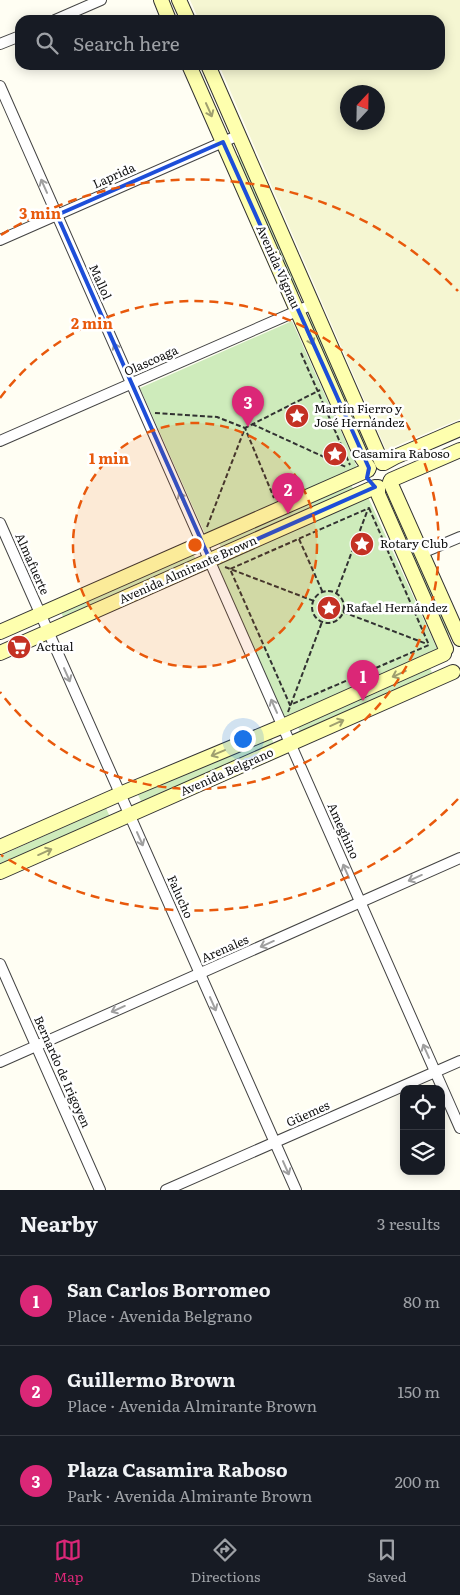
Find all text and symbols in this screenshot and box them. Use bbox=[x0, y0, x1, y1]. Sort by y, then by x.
search box bbox=[15, 15, 445, 70]
icon: search bbox=[33, 29, 61, 57]
text: Search here bbox=[73, 29, 180, 57]
north arrow bbox=[340, 85, 385, 130]
one-way arrow bbox=[204, 102, 214, 117]
street label: Laprida bbox=[89, 158, 138, 192]
one-way arrow bbox=[39, 179, 49, 194]
text: 3 min bbox=[19, 201, 62, 224]
street label: Avenida Vignau bbox=[252, 222, 306, 312]
street label: Mallol bbox=[85, 261, 117, 302]
text: 2 min bbox=[71, 311, 114, 334]
one-way arrow bbox=[305, 330, 315, 345]
street label: Olascoaga bbox=[121, 340, 181, 380]
one-way arrow bbox=[111, 343, 121, 358]
pin: 3 bbox=[232, 386, 264, 427]
place label: Martín Fierro y José Hernández bbox=[314, 399, 404, 431]
place icon: Martín Fierro y José Hernández bbox=[284, 403, 310, 429]
place icon: Casamira Raboso bbox=[322, 441, 348, 467]
place label: Casamira Raboso bbox=[352, 444, 450, 462]
text: 1 min bbox=[89, 446, 130, 469]
pin: 2 bbox=[272, 473, 304, 514]
one-way arrow bbox=[177, 492, 187, 507]
street label: Almafuerte bbox=[11, 530, 55, 597]
street label: Avenida Almirante Brown bbox=[116, 531, 259, 608]
place icon: Rotary Club bbox=[349, 531, 375, 557]
place label: Rotary Club bbox=[380, 534, 448, 552]
centre of rings bbox=[186, 536, 204, 554]
place icon: Rafael Hernández bbox=[316, 595, 342, 621]
place label: Rafael Hernández bbox=[346, 598, 448, 616]
supermarket icon: Actual bbox=[6, 634, 32, 660]
place label: Actual bbox=[36, 637, 74, 655]
pin: 1 bbox=[347, 660, 379, 701]
one-way arrow bbox=[63, 667, 73, 682]
one-way arrow bbox=[392, 669, 407, 679]
one-way arrow bbox=[268, 699, 278, 714]
one-way arrow bbox=[329, 718, 344, 727]
your location bbox=[230, 726, 256, 752]
street label: Avenida Belgrano bbox=[177, 742, 276, 800]
one-way arrow bbox=[211, 748, 226, 758]
street label: Ameghino bbox=[324, 800, 364, 862]
one-way arrow bbox=[136, 831, 146, 846]
one-way arrow bbox=[37, 847, 52, 857]
one-way arrow bbox=[341, 864, 351, 879]
street label: Falucho bbox=[163, 872, 198, 921]
one-way arrow bbox=[408, 874, 423, 884]
street label: Arenales bbox=[198, 929, 252, 966]
one-way arrow bbox=[260, 939, 275, 949]
one-way arrow bbox=[209, 996, 219, 1011]
one-way arrow bbox=[111, 1005, 126, 1015]
street label: Bernardo de Irigoyen bbox=[30, 1013, 96, 1130]
one-way arrow bbox=[421, 1044, 431, 1059]
map controls bbox=[400, 1085, 445, 1175]
button: locate bbox=[400, 1085, 445, 1130]
street label: Güemes bbox=[283, 1095, 333, 1131]
button: layers bbox=[400, 1130, 445, 1175]
one-way arrow bbox=[282, 1160, 292, 1175]
text: Nearby bbox=[20, 1207, 98, 1238]
text: 3 results bbox=[377, 1211, 440, 1235]
text: San Carlos Borromeo bbox=[67, 1275, 271, 1303]
text: 1 bbox=[33, 1289, 39, 1313]
text: 80 m bbox=[403, 1289, 440, 1313]
text: Place · Avenida Belgrano bbox=[67, 1303, 252, 1327]
text: Guillermo Brown bbox=[67, 1365, 235, 1393]
text: 2 bbox=[32, 1379, 40, 1403]
text: 150 m bbox=[397, 1379, 440, 1403]
text: Place · Avenida Almirante Brown bbox=[67, 1393, 317, 1417]
text: Plaza Casamira Raboso bbox=[67, 1455, 288, 1483]
text: 3 bbox=[32, 1469, 40, 1493]
text: 200 m bbox=[395, 1469, 440, 1493]
text: Park · Avenida Almirante Brown bbox=[67, 1483, 312, 1507]
tab: Map bbox=[54, 1536, 83, 1586]
tab: Directions bbox=[190, 1536, 260, 1586]
tab: Saved bbox=[367, 1536, 406, 1586]

